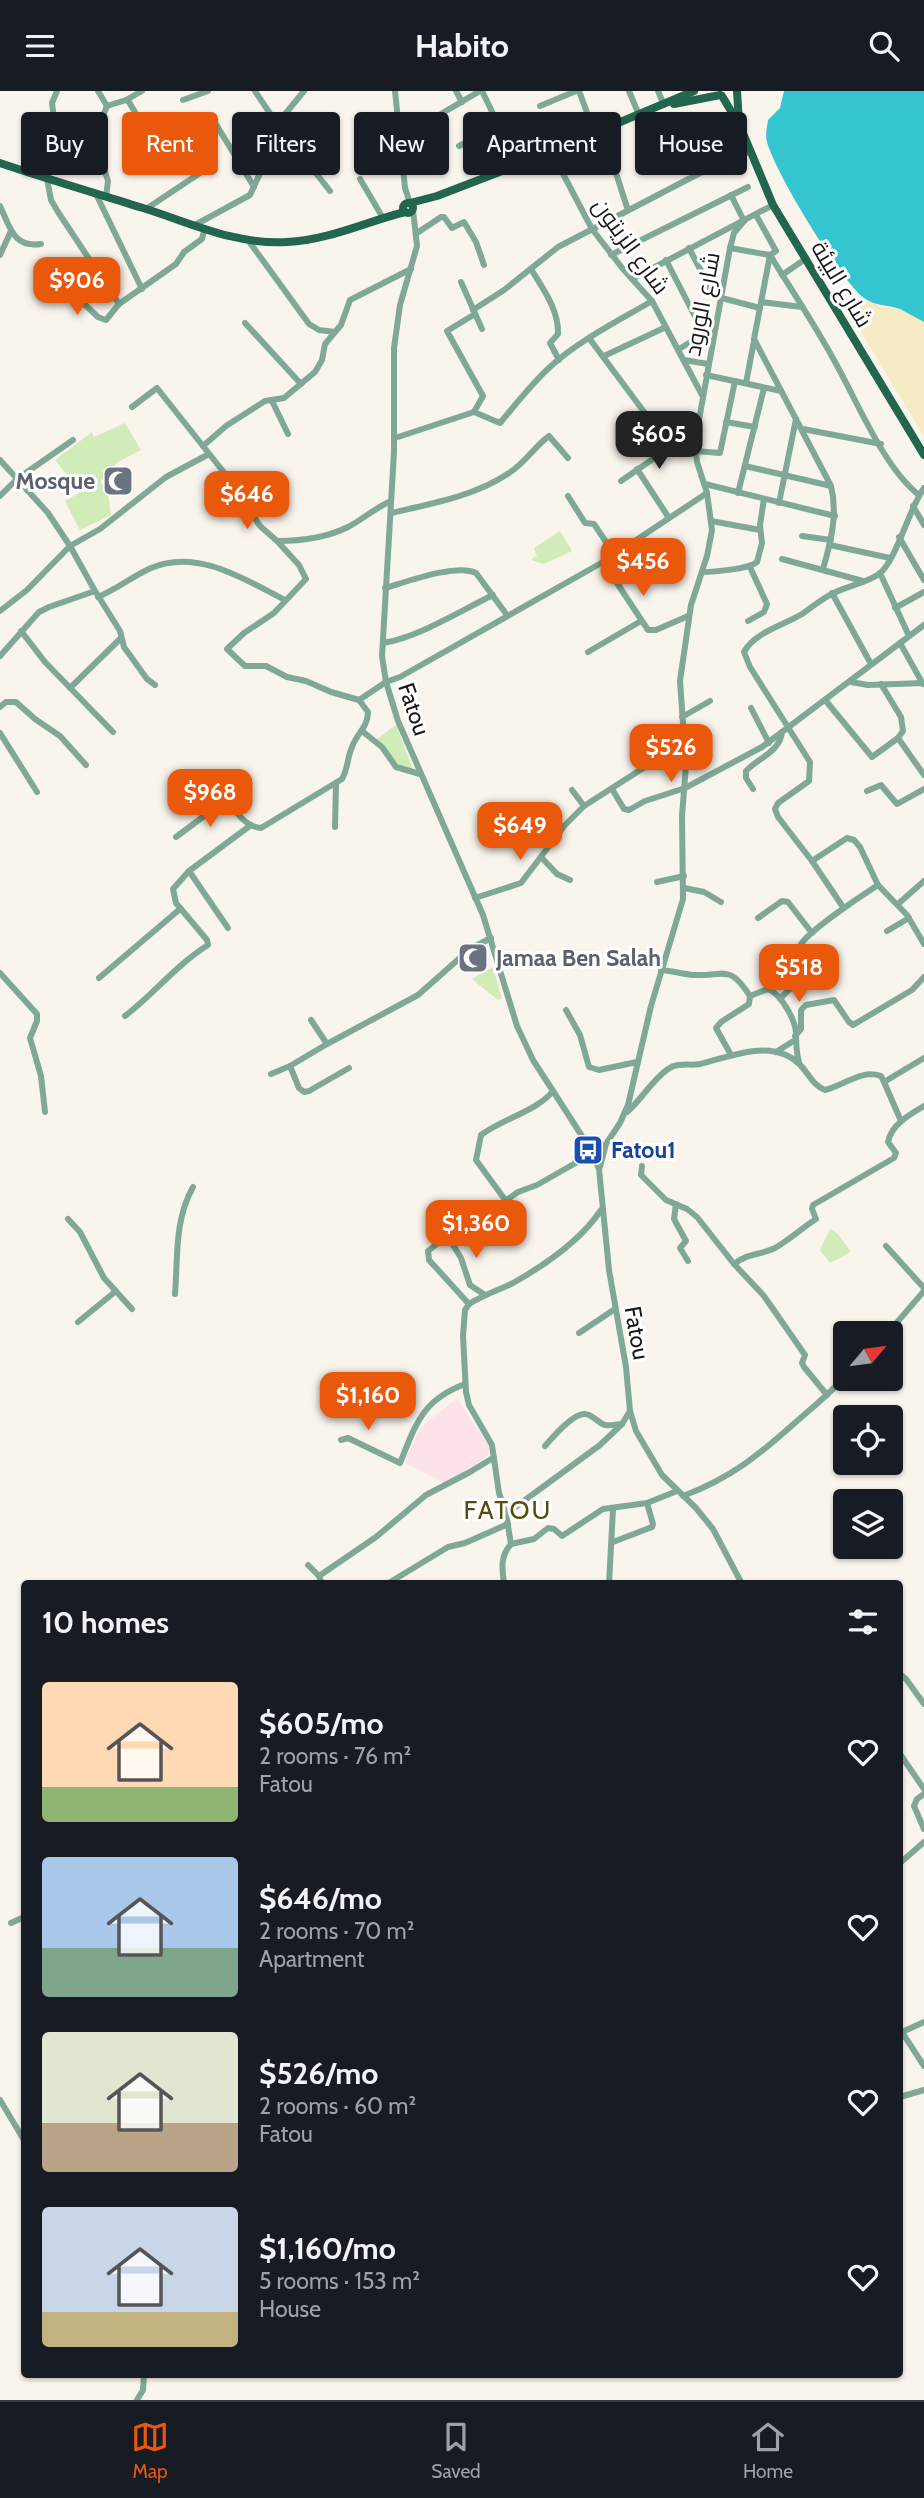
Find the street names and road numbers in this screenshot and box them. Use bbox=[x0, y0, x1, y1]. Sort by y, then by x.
street label: شارع الزيتون bbox=[585, 192, 675, 301]
street label: شارع البيئة bbox=[804, 236, 879, 333]
street label: شارع الورود bbox=[678, 250, 728, 359]
street label: Fatou bbox=[392, 679, 436, 739]
street label: Fatou bbox=[619, 1304, 655, 1362]

